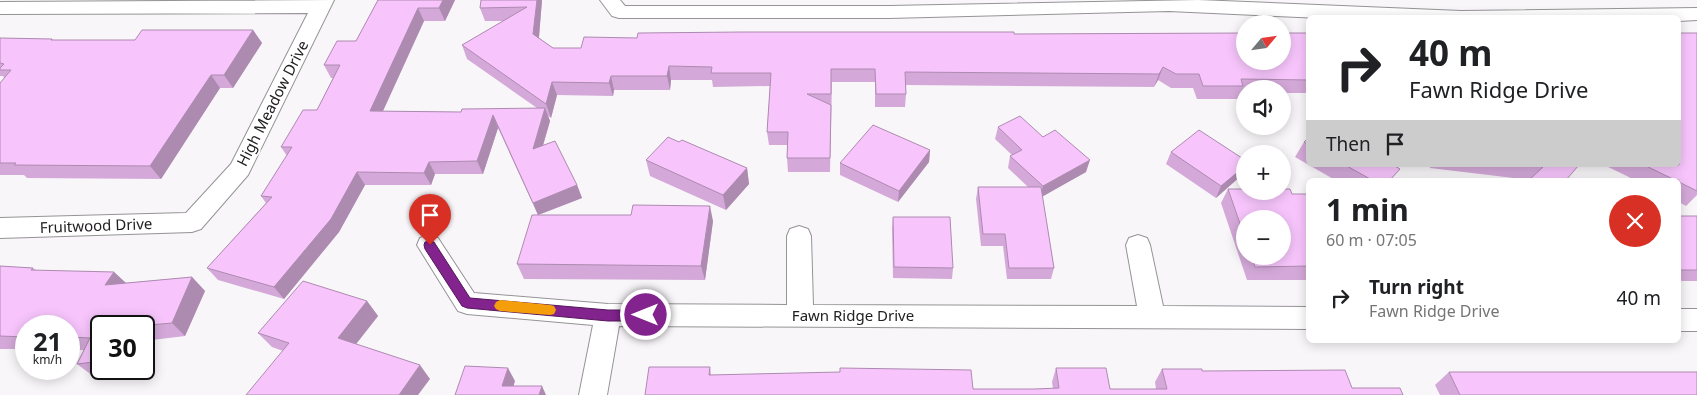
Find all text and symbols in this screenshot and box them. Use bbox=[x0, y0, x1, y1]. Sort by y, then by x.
north arrow bbox=[1236, 15, 1291, 70]
map controls bbox=[1236, 15, 1291, 265]
text: 40 m bbox=[1409, 29, 1492, 76]
icon: right bbox=[1326, 35, 1391, 100]
street label: High Meadow Drive bbox=[232, 37, 312, 169]
text: Fawn Ridge Drive bbox=[1409, 74, 1588, 104]
button: sound bbox=[1236, 80, 1291, 135]
icon: arrive bbox=[1381, 130, 1409, 158]
text: Then bbox=[1326, 131, 1371, 157]
button: + bbox=[1236, 145, 1291, 200]
text: 1 min bbox=[1326, 189, 1409, 230]
pin bbox=[409, 194, 451, 245]
button: close bbox=[1609, 195, 1661, 247]
icon: arrive bbox=[416, 201, 444, 229]
button: − bbox=[1236, 210, 1291, 265]
street label: Fruitwood Drive bbox=[39, 213, 153, 237]
text: 60 m · 07:05 bbox=[1326, 229, 1417, 251]
text: Turn right bbox=[1369, 274, 1464, 300]
icon: right bbox=[1326, 284, 1354, 312]
text: 40 m bbox=[1617, 285, 1661, 311]
position arrow bbox=[619, 288, 671, 340]
text: Fawn Ridge Drive bbox=[1369, 300, 1499, 322]
street label: Fawn Ridge Drive bbox=[792, 305, 914, 325]
speed limit sign: 30 bbox=[90, 315, 155, 380]
text: 21 bbox=[33, 324, 62, 358]
text: km/h bbox=[33, 351, 62, 368]

